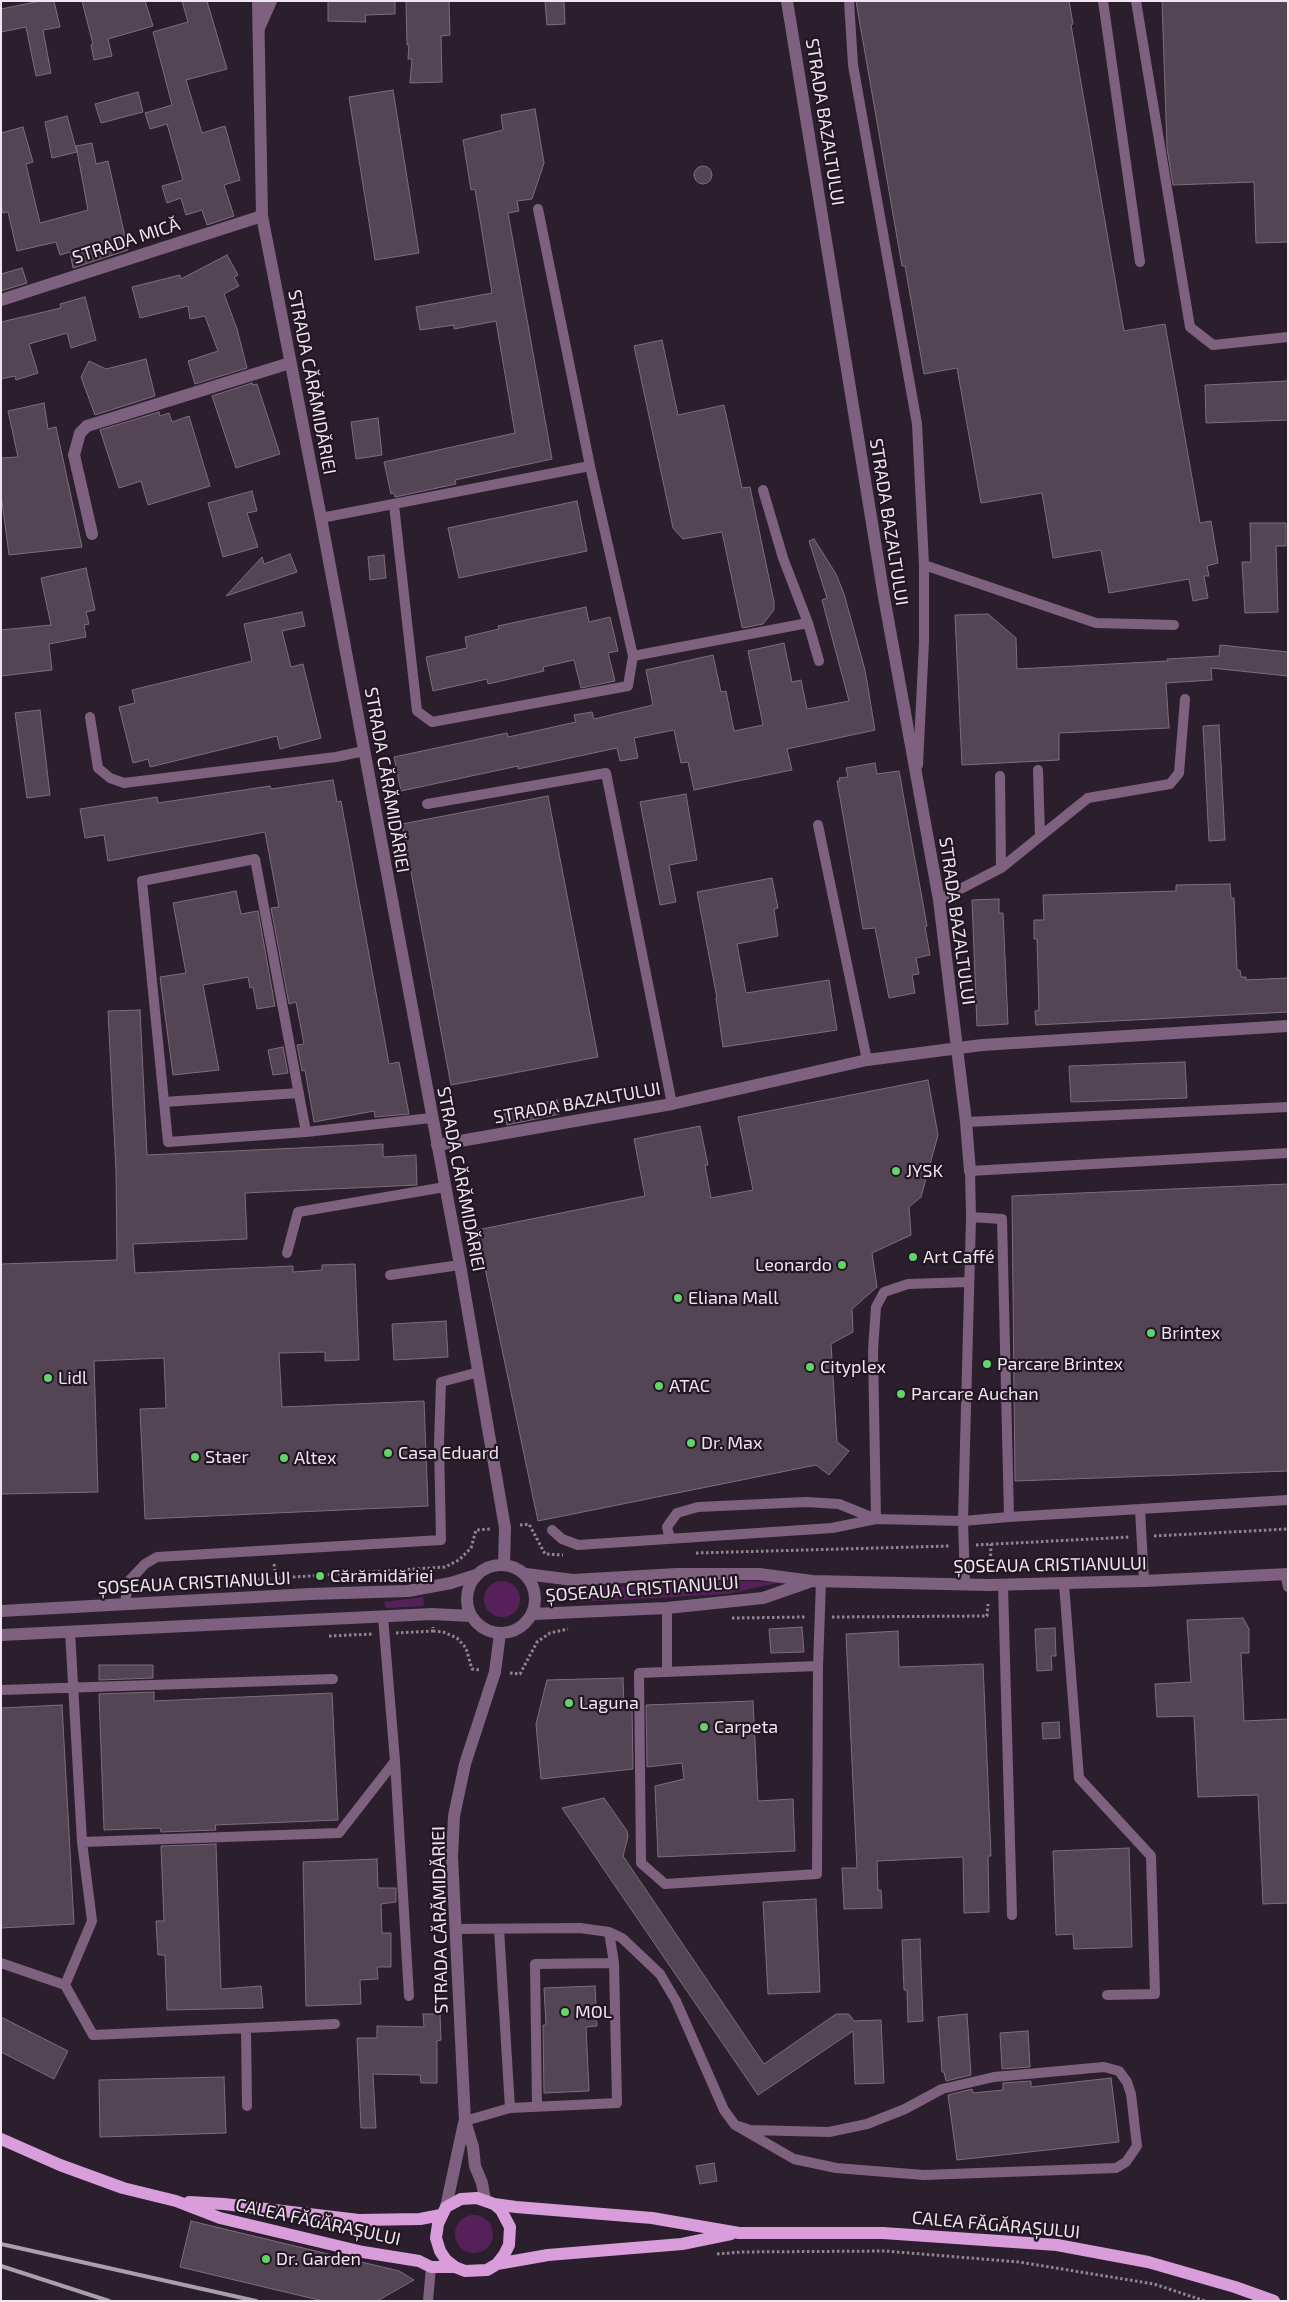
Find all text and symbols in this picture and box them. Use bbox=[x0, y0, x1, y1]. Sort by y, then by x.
street label: STRADA BAZALTULUI bbox=[801, 37, 849, 207]
street label: STRADA MICĂ bbox=[69, 213, 183, 269]
street label: STRADA CĂRĂMIDĂRIEI bbox=[283, 288, 341, 476]
street label: STRADA BAZALTULUI bbox=[865, 437, 913, 607]
street label: STRADA CĂRĂMIDĂRIEI bbox=[360, 686, 414, 874]
street label: STRADA BAZALTULUI bbox=[935, 836, 979, 1006]
street label: STRADA BAZALTULUI bbox=[492, 1078, 662, 1128]
street label: STRADA CĂRĂMIDĂRIEI bbox=[432, 1085, 490, 1273]
place label: JYSK bbox=[906, 1160, 943, 1182]
marker: JYSK bbox=[890, 1165, 902, 1177]
place label: Art Caffé bbox=[923, 1246, 995, 1268]
marker: Art Caffé bbox=[907, 1251, 919, 1263]
place label: Leonardo bbox=[755, 1254, 832, 1276]
marker: Leonardo bbox=[836, 1259, 848, 1271]
place label: Eliana Mall bbox=[688, 1287, 778, 1309]
marker: Eliana Mall bbox=[672, 1292, 684, 1304]
place label: Brintex bbox=[1161, 1322, 1220, 1344]
marker: Brintex bbox=[1145, 1327, 1157, 1339]
place label: Parcare Brintex bbox=[997, 1353, 1123, 1375]
place label: Cityplex bbox=[820, 1356, 886, 1378]
marker: Parcare Brintex bbox=[981, 1358, 993, 1370]
marker: Cityplex bbox=[804, 1361, 816, 1373]
place label: Lidl bbox=[58, 1367, 87, 1389]
marker: Lidl bbox=[42, 1372, 54, 1384]
place label: ATAC bbox=[669, 1375, 710, 1397]
marker: ATAC bbox=[653, 1380, 665, 1392]
place label: Parcare Auchan bbox=[911, 1383, 1039, 1405]
marker: Parcare Auchan bbox=[895, 1388, 907, 1400]
place label: Dr. Max bbox=[701, 1432, 763, 1454]
marker: Dr. Max bbox=[685, 1437, 697, 1449]
place label: Casa Eduard bbox=[398, 1442, 499, 1464]
place label: Staer bbox=[205, 1446, 249, 1468]
place label: Altex bbox=[294, 1447, 336, 1469]
marker: Casa Eduard bbox=[382, 1447, 394, 1459]
marker: Staer bbox=[189, 1451, 201, 1463]
marker: Altex bbox=[278, 1452, 290, 1464]
street label: ȘOSEAUA CRISTIANULUI bbox=[953, 1553, 1147, 1577]
place label: Cărămidăriei bbox=[330, 1565, 433, 1587]
street label: ȘOSEAUA CRISTIANULUI bbox=[97, 1567, 291, 1599]
marker: Cărămidăriei bbox=[314, 1570, 326, 1582]
street label: ȘOSEAUA CRISTIANULUI bbox=[545, 1571, 739, 1607]
place label: Laguna bbox=[579, 1692, 639, 1714]
marker: Laguna bbox=[563, 1697, 575, 1709]
place label: Carpeta bbox=[714, 1716, 778, 1738]
marker: Carpeta bbox=[698, 1721, 710, 1733]
street label: STRADA CĂRĂMIDĂRIEI bbox=[428, 1826, 452, 2014]
place label: MOL bbox=[575, 2001, 612, 2023]
marker: MOL bbox=[559, 2006, 571, 2018]
street label: CALEA FĂGĂRAȘULUI bbox=[233, 2194, 403, 2250]
street label: CALEA FĂGĂRAȘULUI bbox=[911, 2207, 1081, 2243]
place label: Dr. Garden bbox=[276, 2248, 361, 2270]
marker: Dr. Garden bbox=[260, 2253, 272, 2265]

